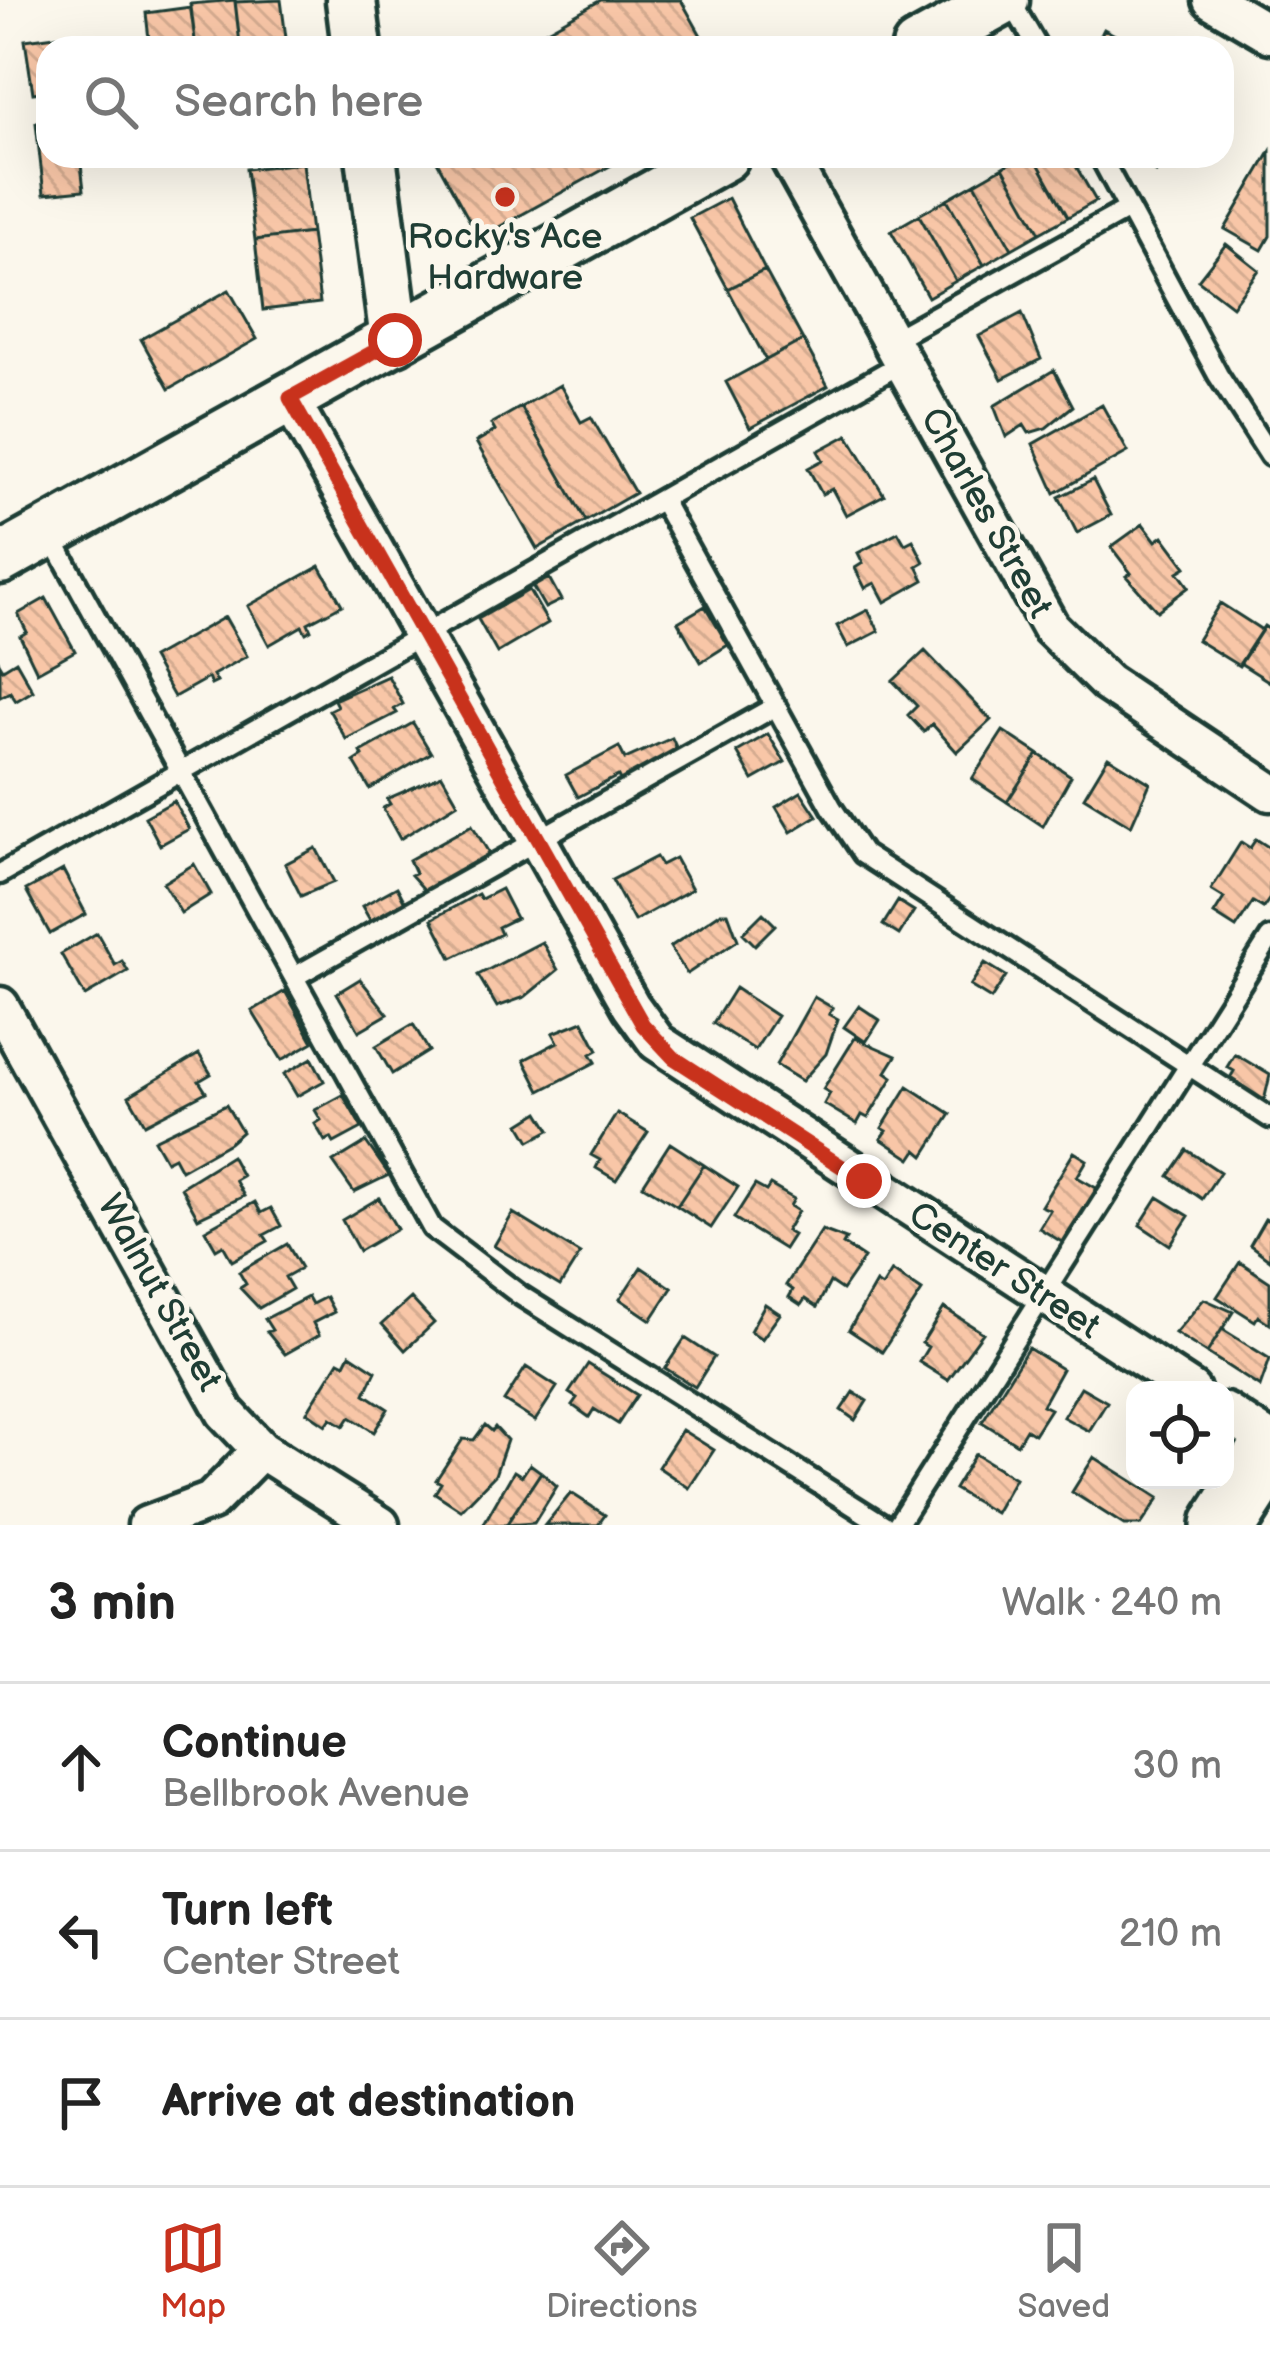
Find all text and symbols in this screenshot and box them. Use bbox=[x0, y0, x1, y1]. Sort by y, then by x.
search box bbox=[36, 36, 1234, 168]
icon: search bbox=[78, 69, 144, 135]
text: Search here bbox=[174, 75, 423, 130]
marker: Rocky's Ace Hardware bbox=[492, 184, 518, 210]
place label: Rocky's Ace Hardware bbox=[408, 216, 602, 300]
route start bbox=[368, 313, 422, 367]
street label: Charles Street bbox=[911, 400, 1061, 626]
route end bbox=[837, 1154, 891, 1208]
street label: Walnut Street bbox=[87, 1187, 231, 1399]
street label: Center Street bbox=[900, 1193, 1108, 1349]
map controls bbox=[1126, 1381, 1234, 1489]
button: locate bbox=[1126, 1381, 1234, 1489]
text: 3 min bbox=[48, 1573, 176, 1634]
text: Walk · 240 m bbox=[1001, 1580, 1222, 1627]
text: Continue bbox=[162, 1716, 347, 1771]
icon: ahead bbox=[48, 1734, 114, 1800]
text: 30 m bbox=[1132, 1743, 1222, 1790]
text: Bellbrook Avenue bbox=[162, 1771, 469, 1818]
text: Turn left bbox=[162, 1884, 333, 1939]
icon: left bbox=[48, 1902, 114, 1968]
text: 210 m bbox=[1119, 1911, 1222, 1958]
text: Center Street bbox=[162, 1939, 400, 1986]
icon: arrive bbox=[48, 2070, 114, 2136]
text: Arrive at destination bbox=[162, 2075, 575, 2130]
tab: Map bbox=[160, 2215, 226, 2327]
tab: Directions bbox=[546, 2215, 698, 2327]
tab: Saved bbox=[1017, 2215, 1110, 2327]

